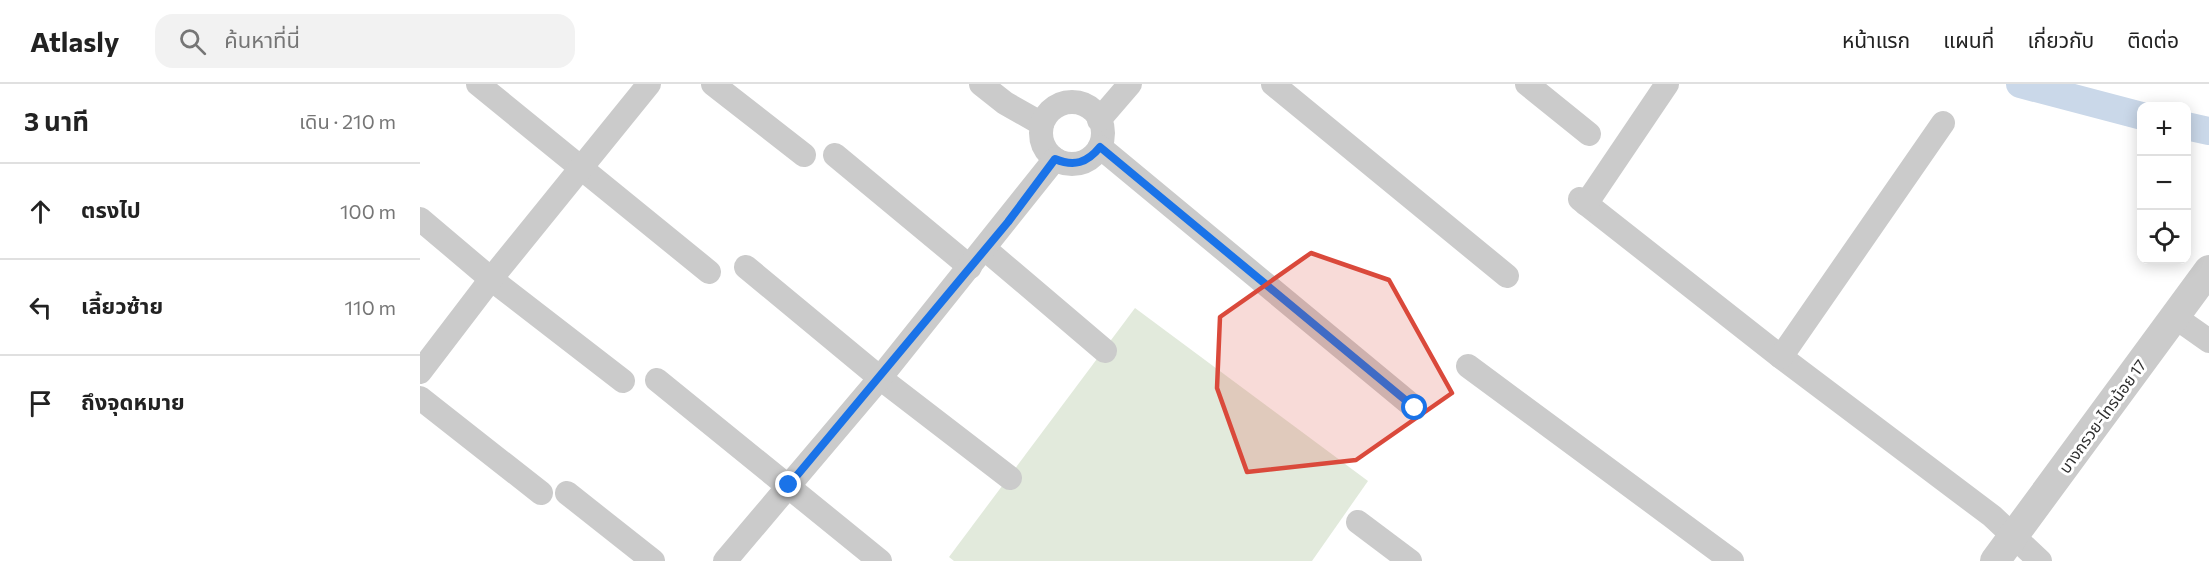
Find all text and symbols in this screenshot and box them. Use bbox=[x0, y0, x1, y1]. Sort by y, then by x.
search box bbox=[155, 14, 575, 68]
text: Atlasly bbox=[30, 24, 119, 58]
icon: search bbox=[176, 25, 209, 58]
text: ค้นหาที่นี่ bbox=[224, 26, 300, 53]
text: หน้าแรก bbox=[1842, 27, 1910, 52]
text: แผนที่ bbox=[1943, 27, 1994, 52]
text: เกี่ยวกับ bbox=[2027, 27, 2094, 52]
text: ติดต่อ bbox=[2127, 27, 2179, 52]
map controls bbox=[2137, 102, 2191, 264]
button: + bbox=[2137, 102, 2191, 156]
text: 3 นาที bbox=[24, 105, 89, 136]
text: เดิน · 210 m bbox=[299, 109, 396, 133]
button: − bbox=[2137, 156, 2191, 210]
icon: ahead bbox=[24, 195, 57, 228]
text: ตรงไป bbox=[81, 196, 141, 223]
text: 100 m bbox=[340, 199, 396, 223]
button: locate bbox=[2137, 210, 2191, 264]
icon: left bbox=[24, 291, 57, 324]
text: เลี้ยวซ้าย bbox=[81, 292, 163, 319]
text: 110 m bbox=[345, 295, 396, 319]
street label: บางกรวย-ไทรน้อย 17 bbox=[2054, 356, 2150, 476]
icon: arrive bbox=[24, 387, 57, 420]
text: ถึงจุดหมาย bbox=[81, 388, 185, 415]
route start bbox=[1401, 394, 1427, 420]
route end bbox=[775, 471, 801, 497]

